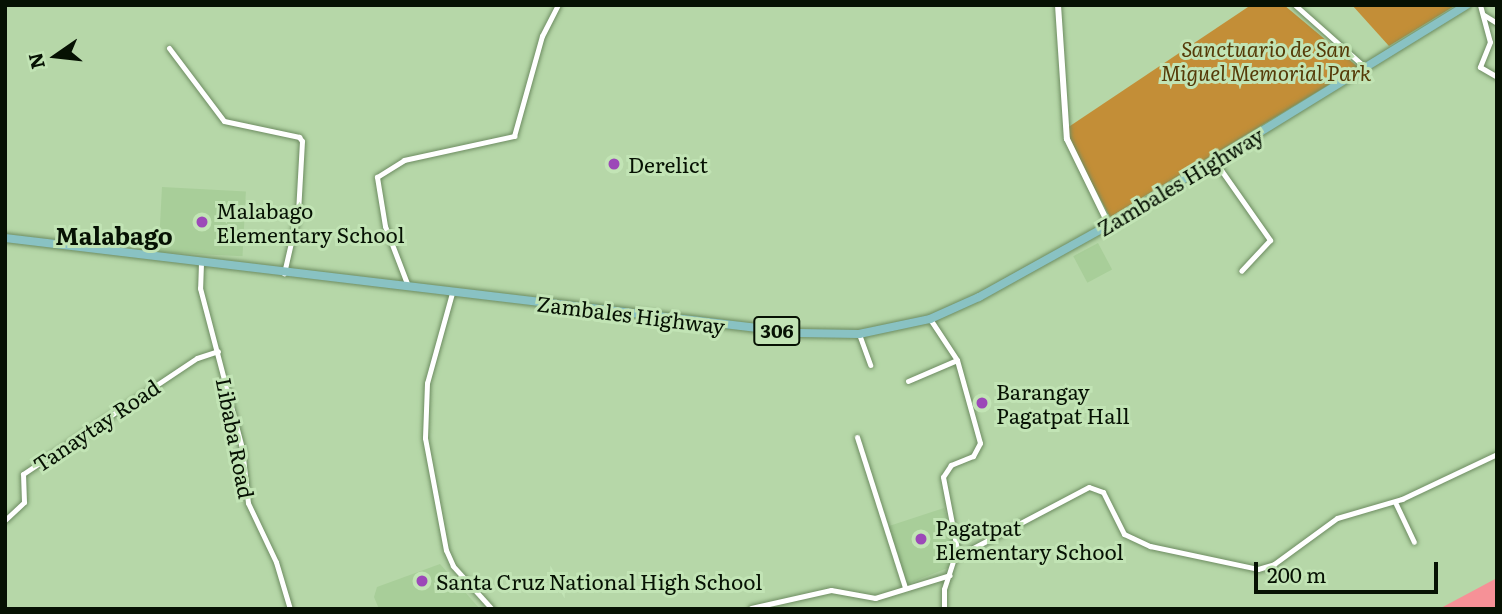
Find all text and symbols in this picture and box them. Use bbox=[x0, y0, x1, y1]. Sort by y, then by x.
north arrow bbox=[21, 21, 91, 91]
park label: Sanctuario de San Miguel Memorial Park bbox=[1161, 35, 1371, 85]
text: N bbox=[20, 50, 51, 72]
street label: Zambales Highway bbox=[1092, 121, 1268, 241]
place label: Derelict bbox=[628, 151, 708, 177]
marker: Derelict bbox=[606, 156, 622, 172]
place label: Malabago Elementary School bbox=[216, 197, 405, 247]
marker: Malabago Elementary School bbox=[194, 214, 210, 230]
district label: Malabago bbox=[55, 221, 173, 249]
street label: Zambales Highway bbox=[536, 290, 726, 338]
road number: 306 bbox=[752, 316, 802, 346]
street label: Tanaytay Road bbox=[28, 373, 164, 477]
street label: Libaba Road bbox=[212, 375, 260, 501]
place label: Barangay Pagatpat Hall bbox=[996, 378, 1130, 428]
marker: Barangay Pagatpat Hall bbox=[974, 395, 990, 411]
place label: Pagatpat Elementary School bbox=[935, 514, 1124, 564]
marker: Pagatpat Elementary School bbox=[913, 531, 929, 547]
scale bar bbox=[1257, 548, 1441, 592]
text: 200 m bbox=[1267, 558, 1327, 589]
place label: Santa Cruz National High School bbox=[436, 568, 762, 594]
marker: Santa Cruz National High School bbox=[414, 573, 430, 589]

